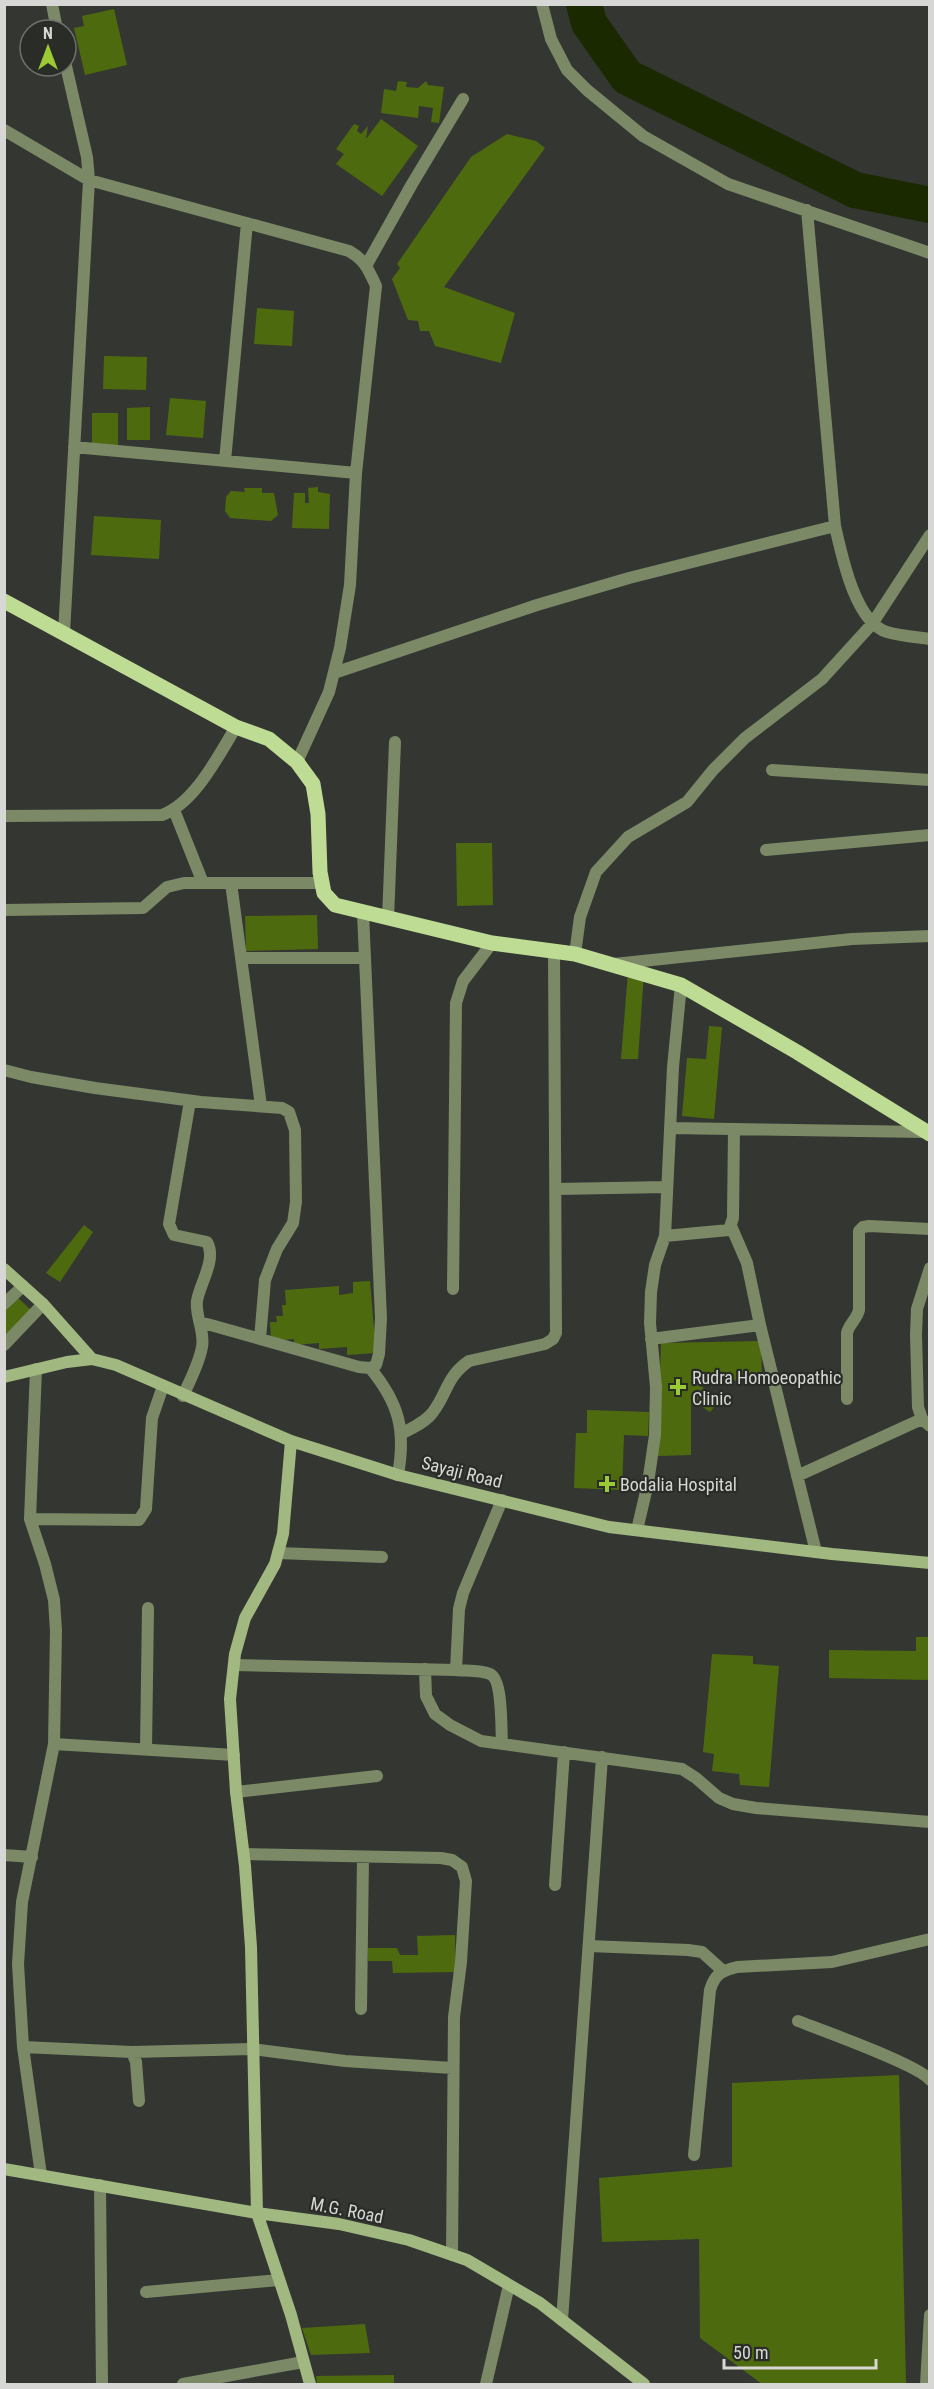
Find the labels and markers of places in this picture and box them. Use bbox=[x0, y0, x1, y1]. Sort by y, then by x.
place label: Rudra Homoeopathic Clinic bbox=[692, 1367, 841, 1409]
marker: Rudra Homoeopathic Clinic bbox=[669, 1378, 687, 1396]
place label: Bodalia Hospital bbox=[620, 1474, 737, 1495]
marker: Bodalia Hospital bbox=[598, 1475, 616, 1493]

